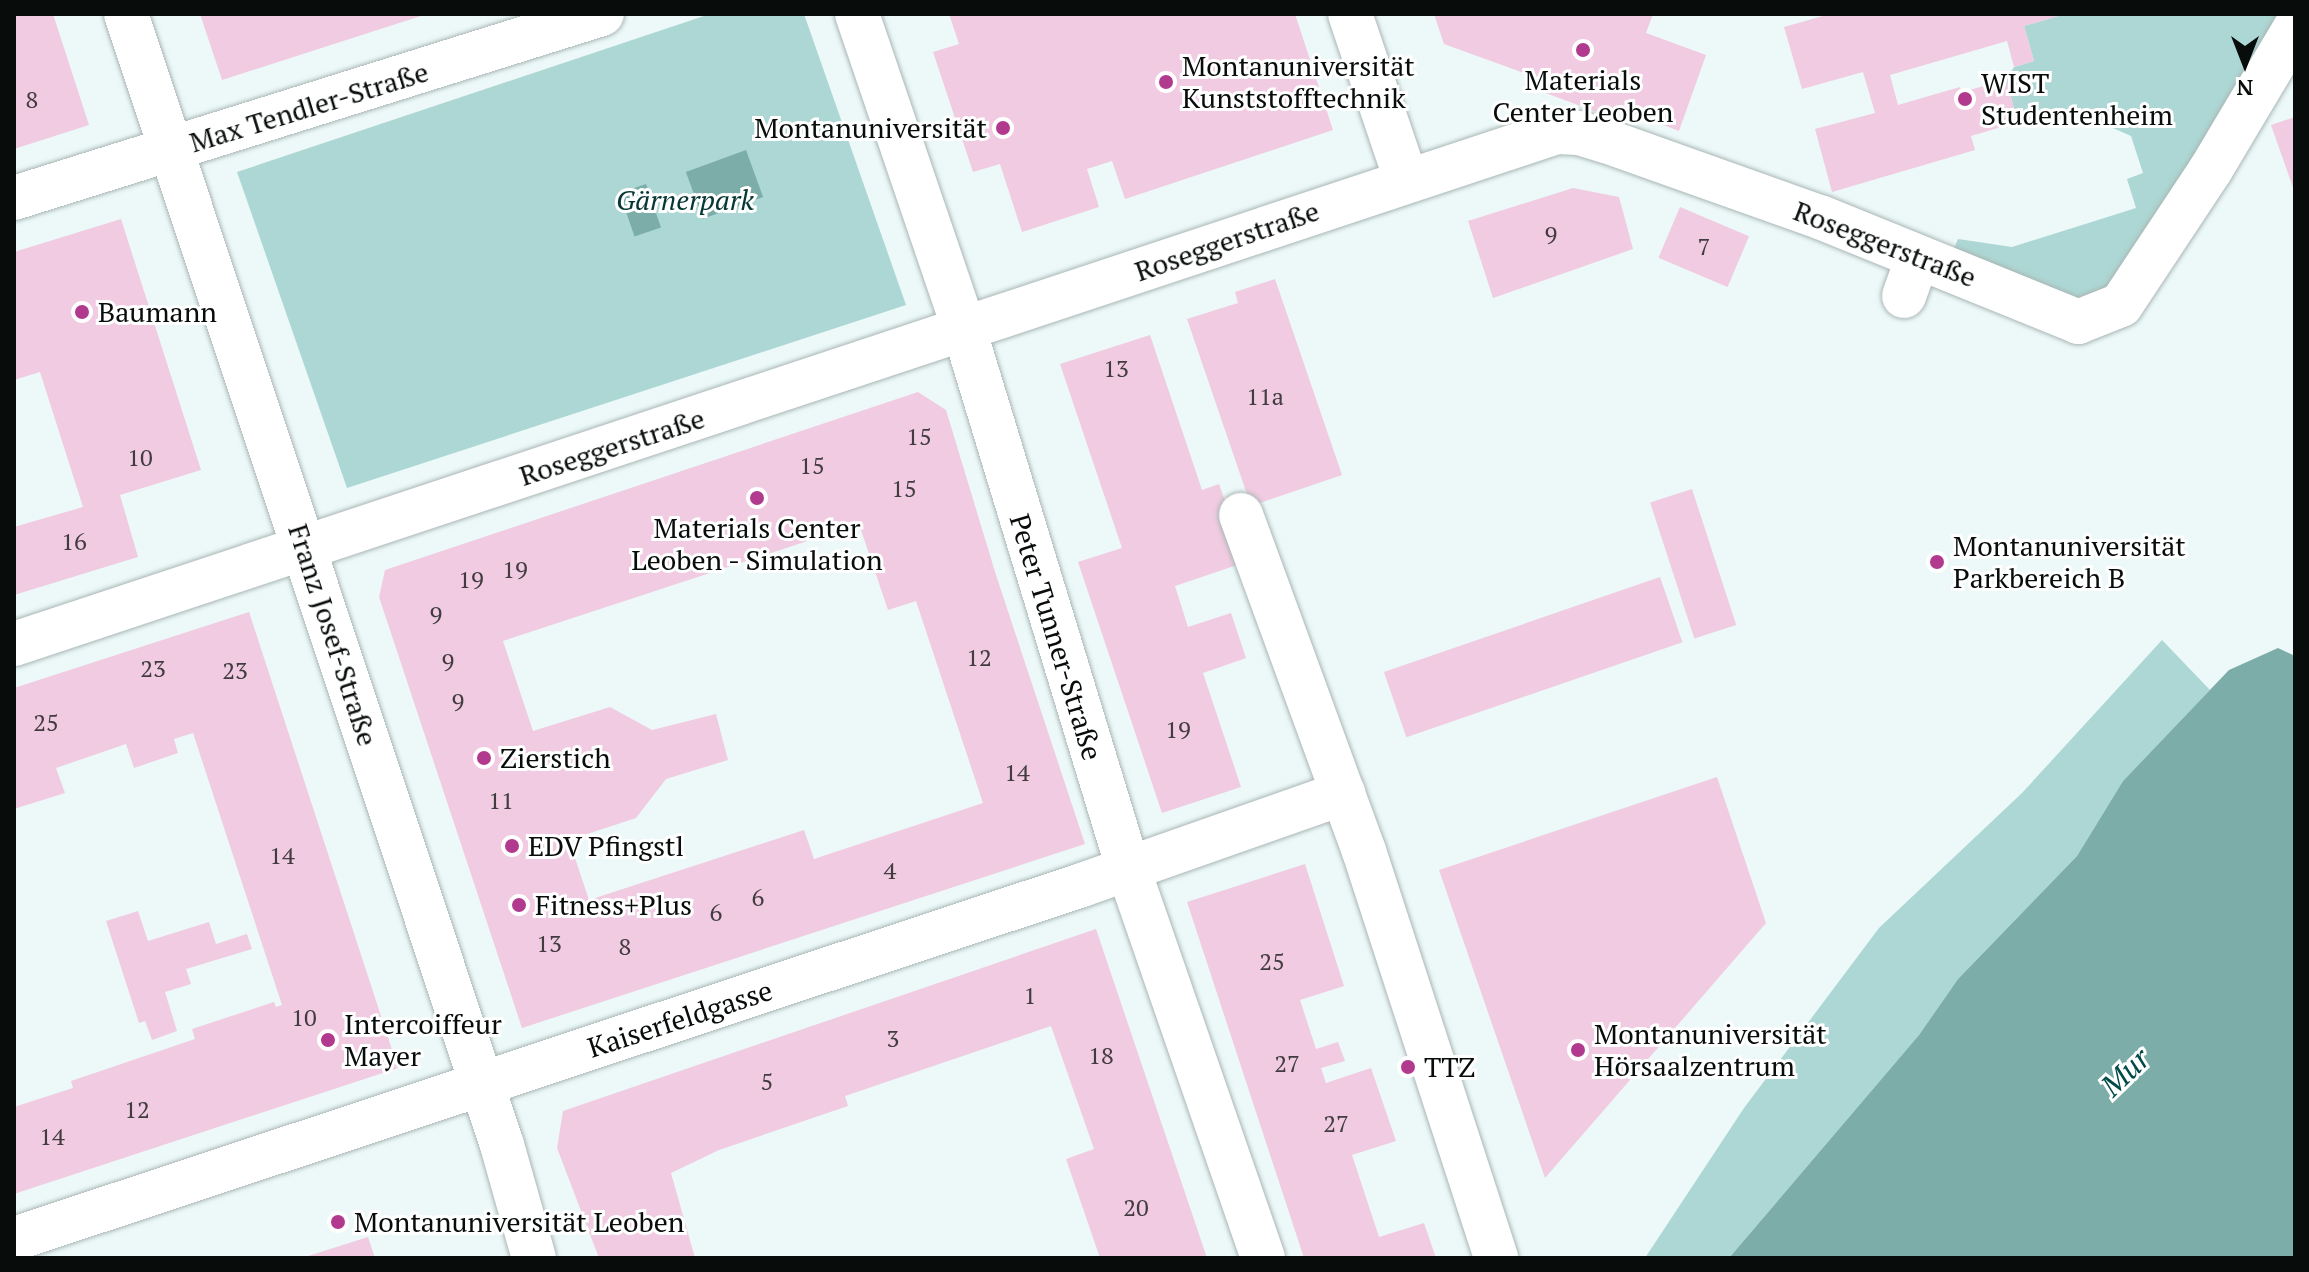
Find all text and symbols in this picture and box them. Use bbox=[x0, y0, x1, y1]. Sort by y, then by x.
north arrow bbox=[2205, 24, 2285, 104]
marker: Materials Center Leoben bbox=[1574, 41, 1592, 59]
place label: Montanuniversität Kunststofftechnik bbox=[1182, 49, 1415, 115]
street label: Max Tendler-Straße bbox=[186, 55, 432, 159]
place label: Materials Center Leoben bbox=[1492, 63, 1674, 129]
place label: WIST Studentenheim bbox=[1981, 66, 2173, 132]
marker: Montanuniversität Kunststofftechnik bbox=[1157, 73, 1175, 91]
text: N bbox=[2237, 74, 2253, 103]
house number: 8 bbox=[26, 86, 38, 114]
marker: WIST Studentenheim bbox=[1956, 90, 1974, 108]
place label: Montanuniversität bbox=[754, 111, 987, 145]
marker: Montanuniversität bbox=[994, 119, 1012, 137]
park label: Gärnerpark bbox=[616, 183, 754, 217]
street label: Roseggerstraße bbox=[1130, 194, 1324, 288]
street label: Roseggerstraße bbox=[1789, 194, 1981, 294]
house number: 9 bbox=[1545, 221, 1557, 249]
house number: 7 bbox=[1698, 233, 1710, 261]
place label: Baumann bbox=[98, 295, 217, 329]
marker: Baumann bbox=[73, 303, 91, 321]
house number: 13 bbox=[1103, 355, 1129, 383]
house number: 11a bbox=[1246, 383, 1284, 411]
street label: Roseggerstraße bbox=[515, 401, 709, 493]
house number: 15 bbox=[906, 423, 932, 451]
house number: 10 bbox=[127, 444, 153, 472]
house number: 15 bbox=[799, 452, 825, 480]
house number: 15 bbox=[891, 475, 917, 503]
marker: Materials Center Leoben - Simulation bbox=[748, 489, 766, 507]
street label: Peter Tunner-Straße bbox=[1003, 510, 1109, 764]
place label: Materials Center Leoben - Simulation bbox=[630, 511, 884, 577]
street label: Franz Josef-Straße bbox=[281, 520, 385, 750]
house number: 16 bbox=[61, 528, 87, 556]
place label: Montanuniversität Parkbereich B bbox=[1953, 529, 2186, 595]
marker: Montanuniversität Parkbereich B bbox=[1928, 553, 1946, 571]
house number: 19 bbox=[502, 556, 528, 584]
house number: 19 bbox=[458, 566, 484, 594]
house number: 9 bbox=[430, 601, 442, 629]
house number: 12 bbox=[966, 644, 992, 672]
house number: 9 bbox=[442, 648, 454, 676]
house number: 23 bbox=[140, 655, 166, 683]
house number: 23 bbox=[222, 657, 248, 685]
house number: 9 bbox=[452, 688, 464, 716]
house number: 25 bbox=[33, 709, 59, 737]
house number: 19 bbox=[1165, 716, 1191, 744]
place label: Zierstich bbox=[500, 741, 611, 775]
marker: Zierstich bbox=[475, 749, 493, 767]
house number: 14 bbox=[1004, 759, 1030, 787]
house number: 11 bbox=[488, 787, 514, 815]
place label: EDV Pfingstl bbox=[528, 829, 685, 863]
marker: EDV Pfingstl bbox=[503, 837, 521, 855]
house number: 14 bbox=[269, 842, 295, 870]
house number: 4 bbox=[884, 857, 896, 885]
house number: 6 bbox=[752, 884, 764, 912]
place label: Fitness+Plus bbox=[535, 888, 692, 922]
marker: Fitness+Plus bbox=[510, 896, 528, 914]
house number: 6 bbox=[710, 899, 722, 927]
house number: 13 bbox=[536, 930, 562, 958]
house number: 8 bbox=[619, 933, 631, 961]
house number: 25 bbox=[1259, 948, 1285, 976]
street label: Kaiserfeldgasse bbox=[584, 973, 776, 1065]
house number: 1 bbox=[1024, 982, 1036, 1010]
house number: 10 bbox=[291, 1004, 317, 1032]
place label: Intercoiffeur Mayer bbox=[344, 1007, 502, 1073]
place label: Montanuniversität Hörsaalzentrum bbox=[1594, 1017, 1827, 1083]
house number: 3 bbox=[887, 1025, 899, 1053]
marker: Intercoiffeur Mayer bbox=[319, 1031, 337, 1049]
water label: Mur bbox=[2093, 1040, 2157, 1104]
marker: Montanuniversität Hörsaalzentrum bbox=[1569, 1041, 1587, 1059]
house number: 18 bbox=[1088, 1042, 1114, 1070]
house number: 27 bbox=[1274, 1050, 1300, 1078]
place label: TTZ bbox=[1424, 1050, 1475, 1084]
marker: TTZ bbox=[1399, 1058, 1417, 1076]
house number: 5 bbox=[761, 1068, 773, 1096]
house number: 12 bbox=[124, 1096, 150, 1124]
house number: 27 bbox=[1323, 1110, 1349, 1138]
house number: 14 bbox=[39, 1123, 65, 1151]
house number: 20 bbox=[1123, 1194, 1149, 1222]
place label: Montanuniversität Leoben bbox=[354, 1205, 684, 1239]
marker: Montanuniversität Leoben bbox=[329, 1213, 347, 1231]

